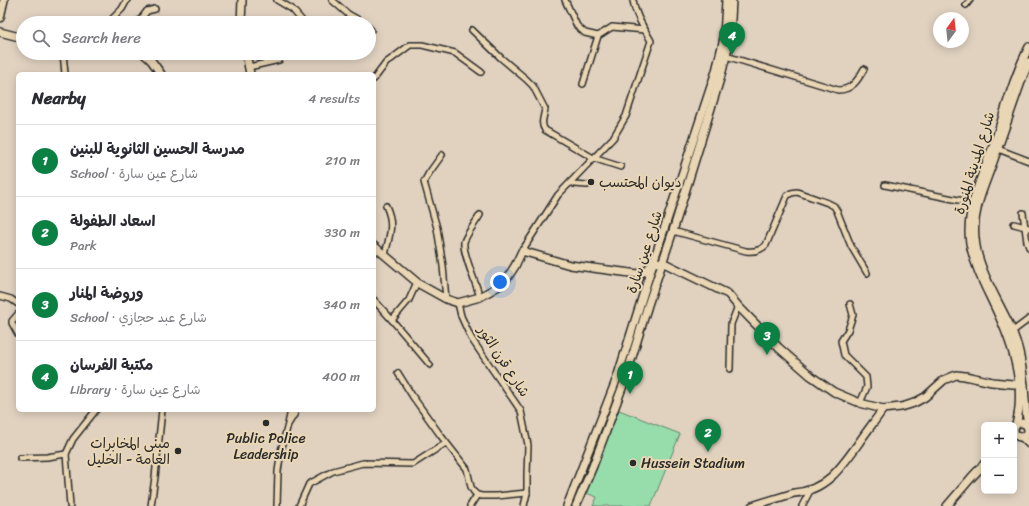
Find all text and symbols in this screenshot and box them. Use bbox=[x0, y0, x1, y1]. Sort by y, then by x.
north arrow bbox=[933, 12, 969, 48]
search box bbox=[16, 16, 376, 60]
pin: 4 bbox=[719, 22, 745, 55]
text: Search here bbox=[62, 25, 141, 51]
icon: search bbox=[30, 27, 52, 49]
text: Nearby bbox=[32, 83, 86, 113]
text: 4 results bbox=[308, 87, 360, 110]
street label: شارع المدينة المنورة bbox=[947, 109, 1002, 218]
text: مدرسة الحسين الثانوية للبنين bbox=[70, 136, 245, 162]
text: 1 bbox=[42, 149, 48, 172]
text: 210 m bbox=[325, 149, 360, 172]
text: School · شارع عين سارة bbox=[70, 162, 198, 185]
place label: ديوان المحتسب bbox=[599, 170, 682, 195]
marker: ديوان المحتسب bbox=[586, 177, 596, 187]
text: اسعاد الطفولة bbox=[70, 208, 155, 234]
street label: شارع عين سارة bbox=[619, 208, 670, 297]
text: 2 bbox=[41, 221, 49, 244]
text: 330 m bbox=[324, 221, 360, 244]
text: Park bbox=[70, 234, 97, 257]
your location bbox=[490, 272, 510, 292]
text: وروضة المنار bbox=[70, 280, 143, 306]
text: 3 bbox=[41, 293, 49, 316]
text: 340 m bbox=[323, 293, 360, 316]
text: School · شارع عبد حجازي bbox=[70, 306, 207, 329]
street label: شارع قرن الثور bbox=[470, 319, 536, 402]
pin: 3 bbox=[754, 322, 780, 355]
text: مكتبة الفرسان bbox=[70, 352, 153, 378]
pin: 1 bbox=[617, 361, 643, 394]
text: 4 bbox=[41, 365, 49, 388]
text: 400 m bbox=[322, 365, 360, 388]
text: Library · شارع عين سارة bbox=[70, 378, 200, 401]
marker: Public Police Leadership bbox=[261, 418, 271, 428]
pin: 2 bbox=[695, 419, 721, 452]
map controls bbox=[981, 422, 1017, 494]
button: + bbox=[981, 422, 1017, 458]
place label: Public Police Leadership bbox=[226, 426, 306, 467]
place label: مبنى المخابرات العامة - الخليل bbox=[87, 431, 170, 472]
marker: مبنى المخابرات العامة - الخليل bbox=[173, 446, 183, 456]
place label: Hussein Stadium bbox=[641, 451, 745, 476]
marker: Hussein Stadium bbox=[628, 458, 638, 468]
button: − bbox=[981, 458, 1017, 494]

